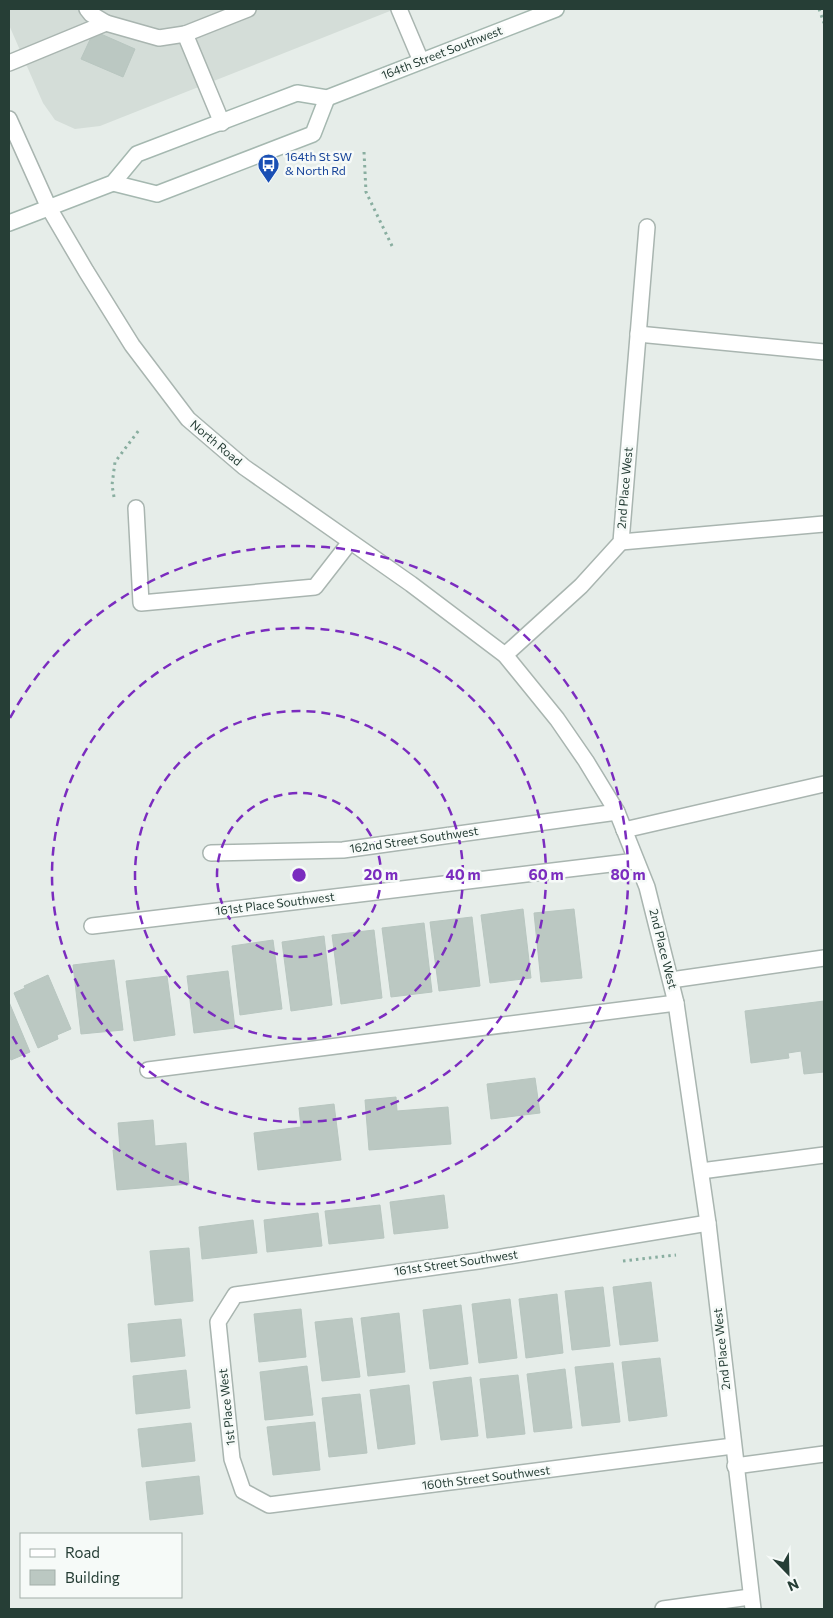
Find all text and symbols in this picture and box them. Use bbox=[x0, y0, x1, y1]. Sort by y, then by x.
street label: 164th Street Southwest bbox=[379, 22, 504, 82]
place label: 164th St SW & North Rd bbox=[285, 149, 352, 177]
bus stop icon: 164th St SW & North Rd bbox=[257, 152, 281, 183]
street label: North Road bbox=[188, 417, 245, 468]
street label: 2nd Place West bbox=[613, 446, 635, 529]
street label: 162nd Street Southwest bbox=[349, 823, 479, 855]
text: 20 m bbox=[364, 865, 398, 883]
text: 40 m bbox=[445, 865, 481, 883]
text: 60 m bbox=[528, 865, 564, 883]
text: 80 m bbox=[610, 865, 646, 883]
centre of rings bbox=[290, 866, 308, 884]
street label: 161st Place Southwest bbox=[214, 889, 335, 917]
street label: 2nd Place West bbox=[647, 907, 681, 990]
street label: 161st Street Southwest bbox=[393, 1246, 519, 1278]
street label: 2nd Place West bbox=[710, 1307, 732, 1391]
street label: 1st Place West bbox=[215, 1368, 237, 1446]
street label: 160th Street Southwest bbox=[421, 1462, 551, 1492]
legend bbox=[20, 1533, 182, 1598]
text: Road bbox=[65, 1543, 100, 1561]
north arrow bbox=[763, 1548, 813, 1598]
text: Building bbox=[65, 1568, 120, 1586]
text: N bbox=[785, 1576, 801, 1595]

